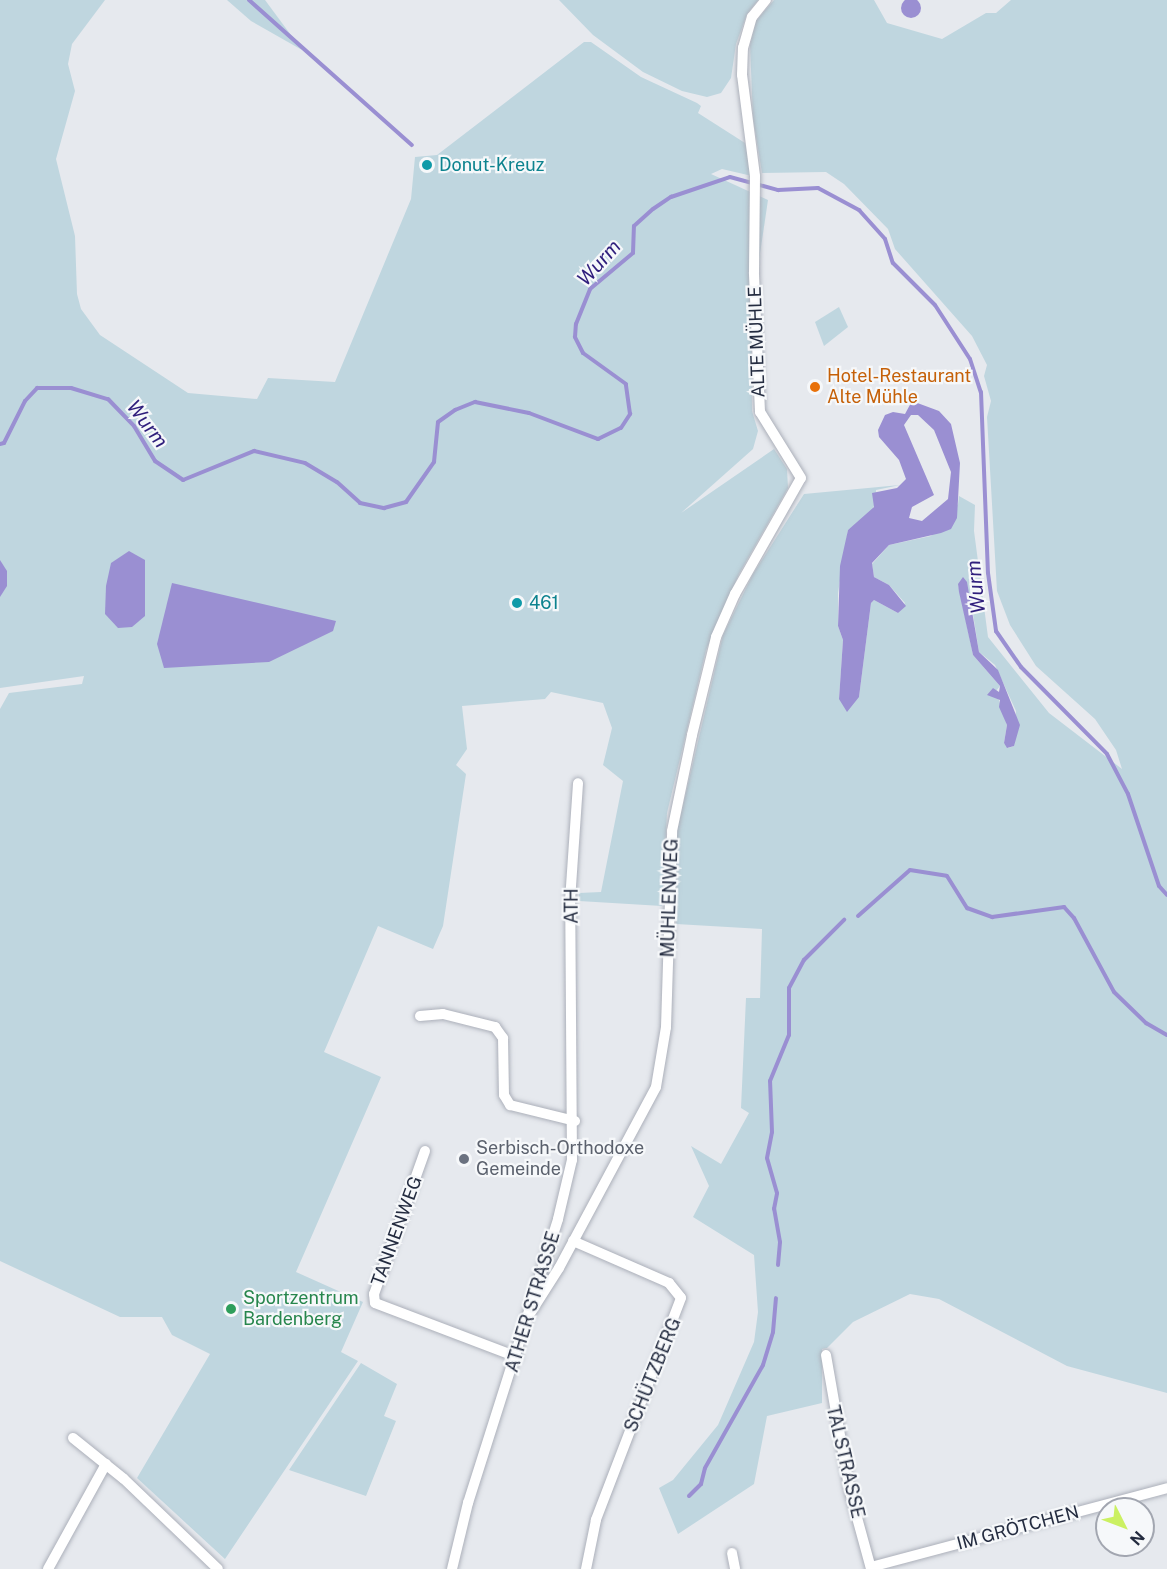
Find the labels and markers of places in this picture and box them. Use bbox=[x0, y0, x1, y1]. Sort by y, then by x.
place label: Donut-Kreuz bbox=[439, 154, 544, 176]
marker: Donut-Kreuz bbox=[420, 158, 434, 172]
place label: Hotel-Restaurant Alte Mühle bbox=[827, 366, 971, 409]
marker: Hotel-Restaurant Alte Mühle bbox=[808, 380, 822, 394]
place label: 461 bbox=[529, 592, 559, 614]
marker: 461 bbox=[510, 596, 524, 610]
place label: Serbisch-Orthodoxe Gemeinde bbox=[476, 1138, 644, 1180]
marker: Serbisch-Orthodoxe Gemeinde bbox=[457, 1152, 471, 1166]
place label: Sportzentrum Bardenberg bbox=[243, 1288, 359, 1330]
marker: Sportzentrum Bardenberg bbox=[224, 1302, 238, 1316]

